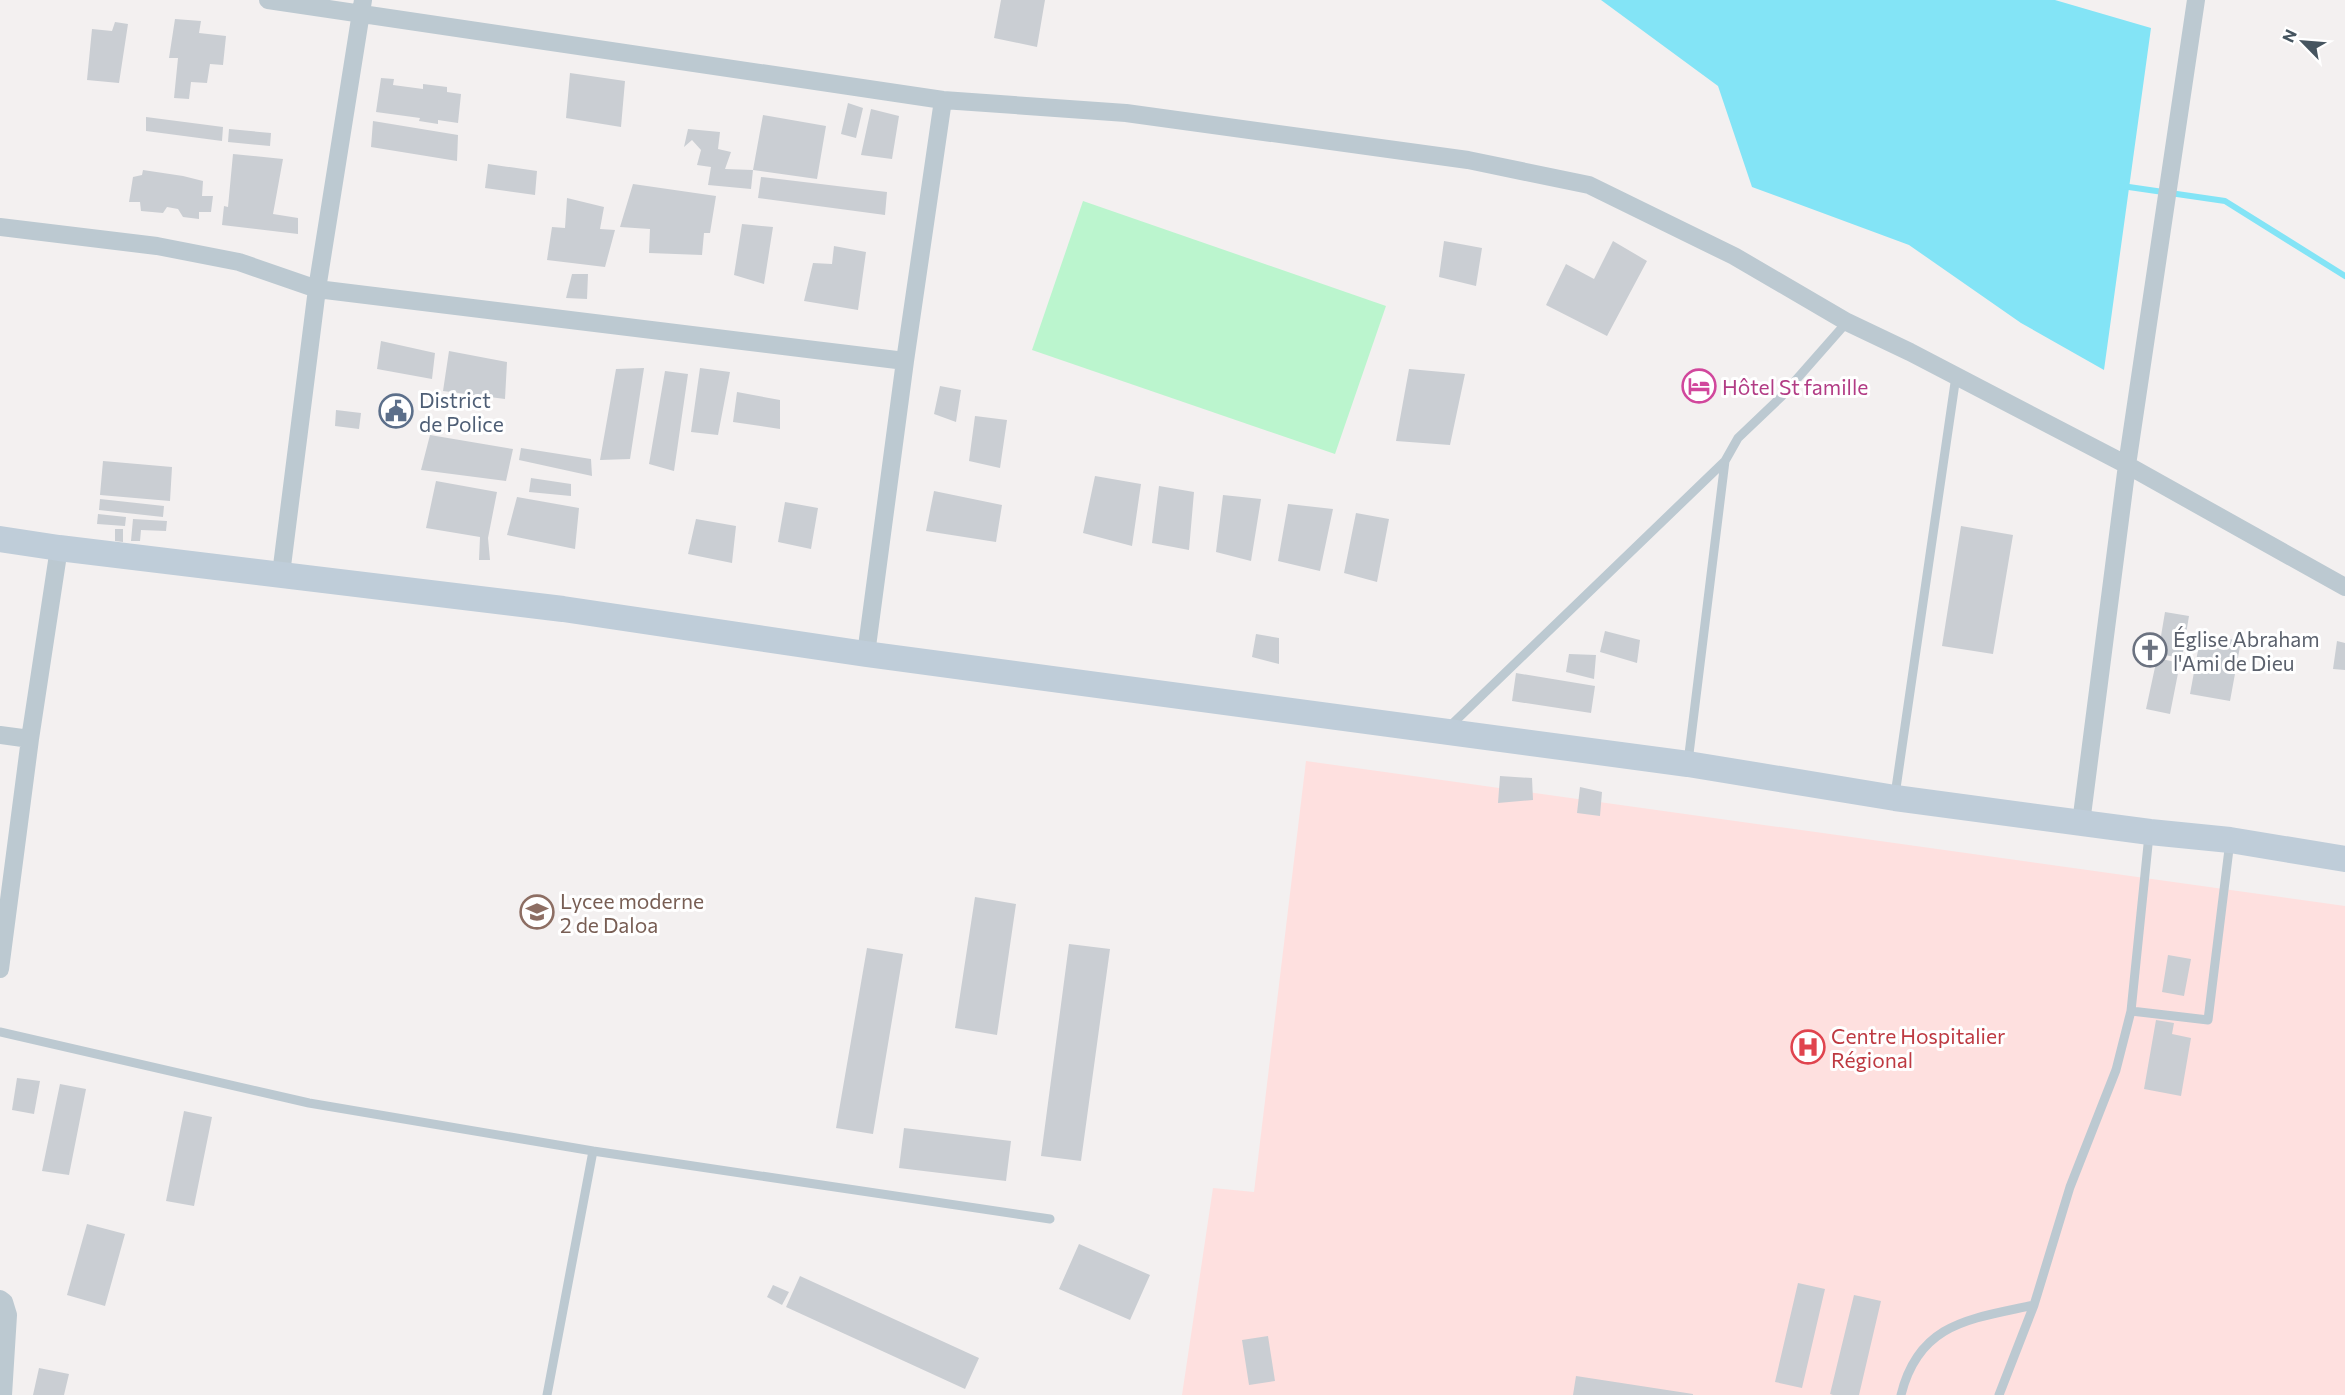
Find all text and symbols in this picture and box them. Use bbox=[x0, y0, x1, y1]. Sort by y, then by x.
north arrow bbox=[2273, 12, 2333, 72]
text: N bbox=[2278, 26, 2300, 45]
hotel icon: Hôtel St famille bbox=[1681, 368, 1717, 404]
place label: Hôtel St famille bbox=[1722, 374, 1868, 399]
place label: District de Police bbox=[419, 387, 504, 436]
public building icon: District de Police bbox=[378, 393, 414, 429]
place label: Église Abraham l'Ami de Dieu bbox=[2173, 626, 2320, 675]
church icon: Église Abraham l'Ami de Dieu bbox=[2132, 632, 2168, 668]
place label: Lycee moderne 2 de Daloa bbox=[560, 888, 704, 937]
school or university icon: Lycee moderne 2 de Daloa bbox=[519, 894, 555, 930]
place label: Centre Hospitalier Régional bbox=[1831, 1023, 2005, 1072]
hospital icon: Centre Hospitalier Régional bbox=[1790, 1029, 1826, 1065]

